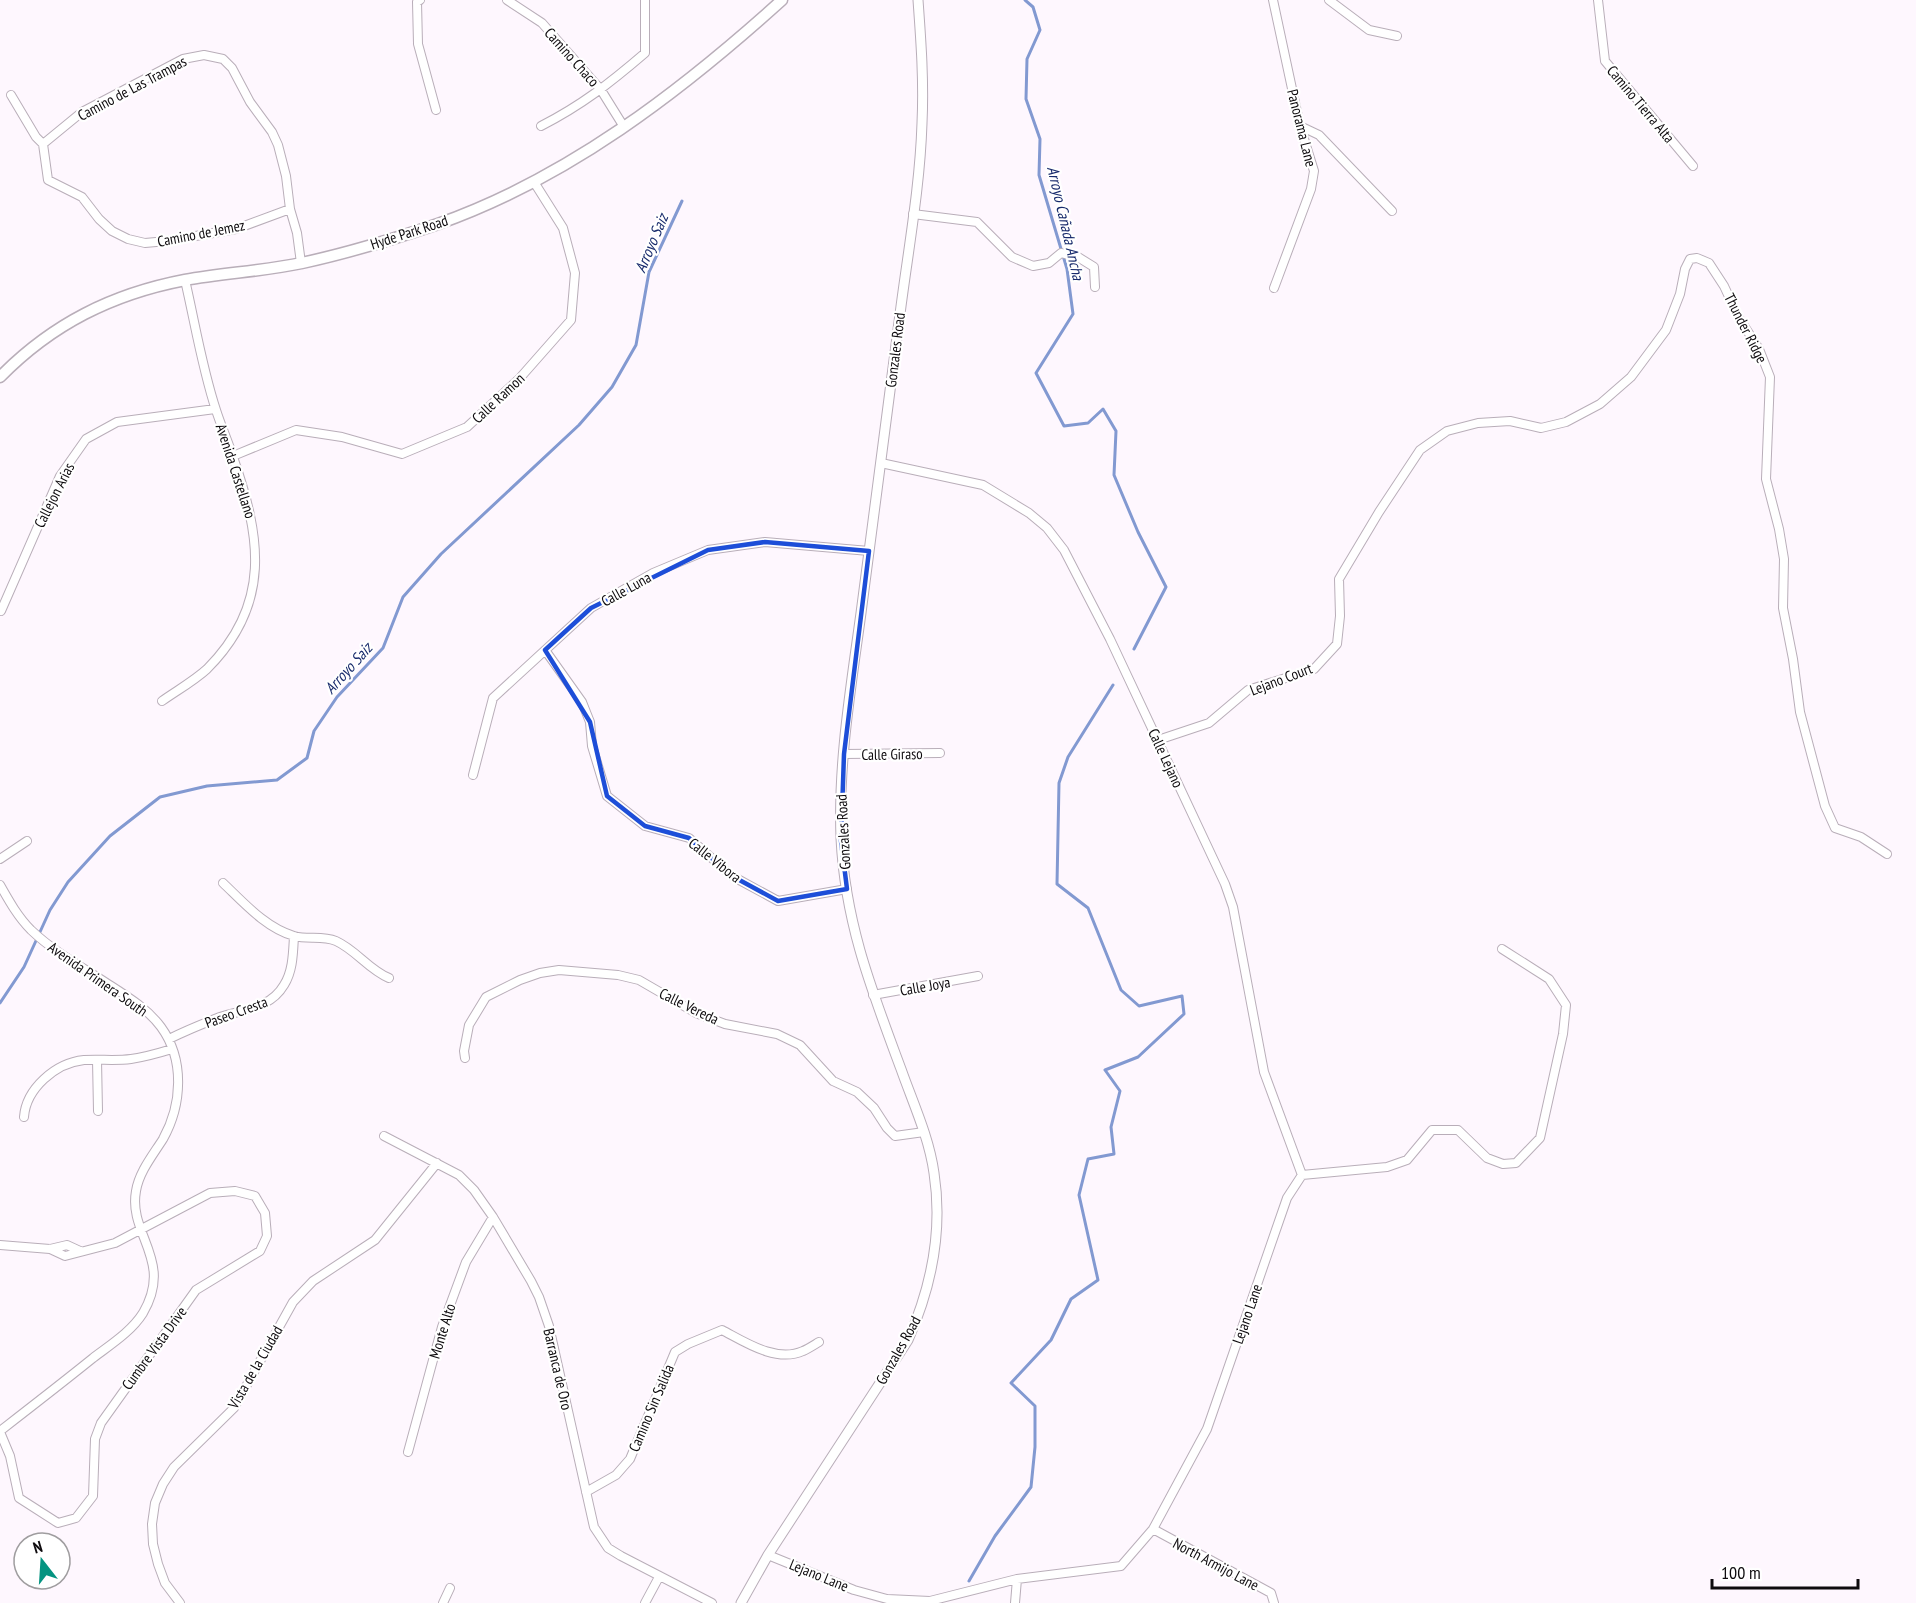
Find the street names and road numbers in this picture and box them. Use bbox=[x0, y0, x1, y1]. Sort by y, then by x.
street label: Camino Chaco bbox=[541, 24, 603, 90]
street label: Camino de Las Trampas bbox=[74, 51, 190, 125]
street label: Camino Tierra Alta bbox=[1603, 61, 1679, 147]
street label: Panorama Lane bbox=[1283, 87, 1321, 169]
street label: Hyde Park Road bbox=[368, 211, 450, 253]
street label: Camino de Jemez bbox=[156, 215, 246, 251]
street label: Thunder Ridge bbox=[1720, 290, 1772, 366]
street label: Gonzales Road bbox=[881, 311, 909, 389]
street label: Calle Ramon bbox=[468, 369, 528, 427]
street label: Avenida Castellano bbox=[212, 421, 260, 521]
street label: Callejon Arias bbox=[30, 459, 78, 531]
street label: Calle Luna bbox=[598, 568, 654, 610]
street label: Lejano Court bbox=[1247, 658, 1315, 700]
street label: Calle Lejano bbox=[1144, 725, 1188, 791]
street label: Calle Giraso bbox=[861, 744, 923, 764]
street label: Gonzales Road bbox=[832, 794, 854, 870]
street label: Calle Vibora bbox=[685, 833, 745, 887]
street label: Avenida Primera South bbox=[45, 938, 151, 1020]
street label: Calle Joya bbox=[898, 972, 952, 1000]
street label: Calle Vereda bbox=[656, 983, 722, 1029]
street label: Paseo Cresta bbox=[202, 992, 270, 1032]
street label: Lejano Lane bbox=[1228, 1282, 1266, 1346]
street label: Monte Alto bbox=[425, 1301, 459, 1361]
street label: Cumbre Vista Drive bbox=[117, 1303, 191, 1393]
street label: Gonzales Road bbox=[871, 1312, 925, 1388]
street label: Vista de la Ciudad bbox=[223, 1322, 286, 1413]
street label: Barranca de Oro bbox=[539, 1326, 577, 1412]
street label: Camino Sin Salida bbox=[624, 1361, 678, 1455]
street label: North Armijo Lane bbox=[1170, 1533, 1262, 1595]
street label: Lejano Lane bbox=[787, 1555, 851, 1595]

